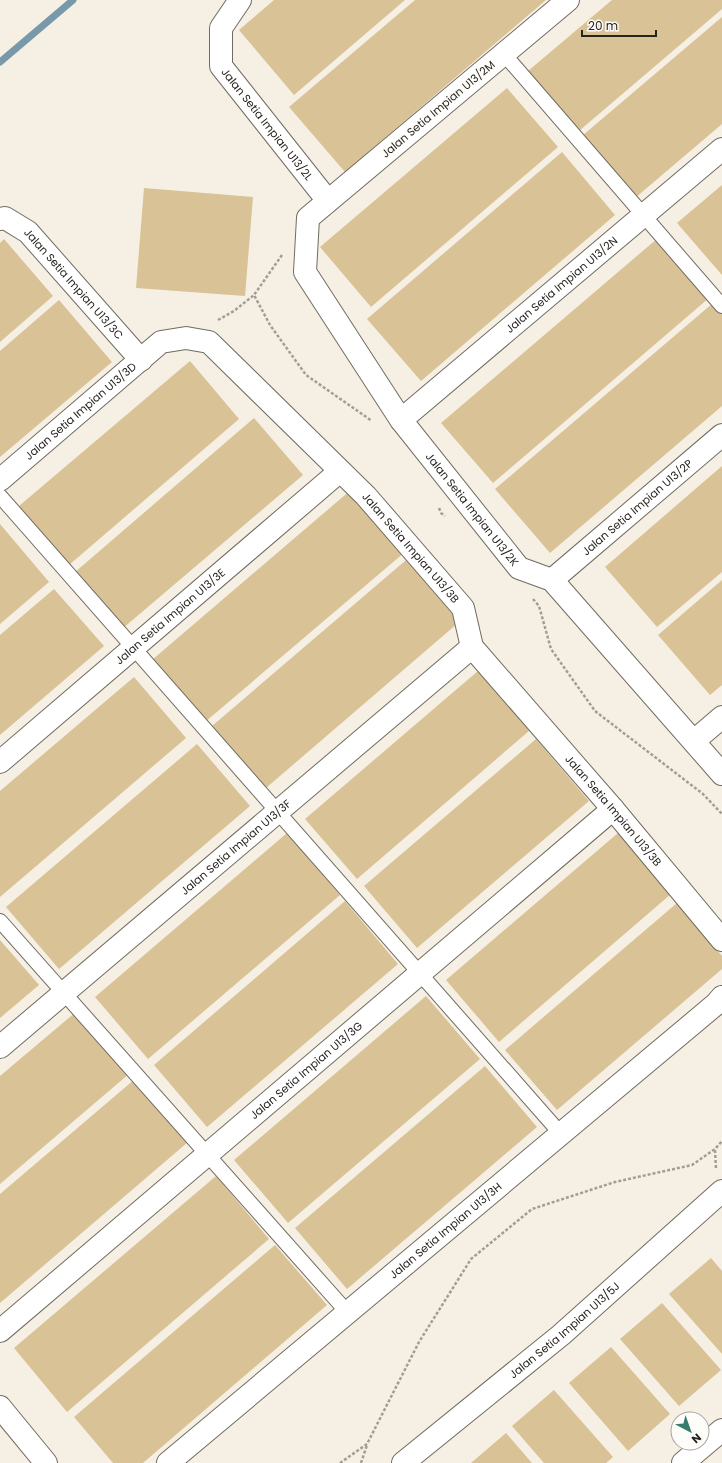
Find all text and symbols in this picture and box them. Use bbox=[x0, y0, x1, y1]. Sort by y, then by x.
scale bar bbox=[582, 12, 656, 38]
text: 20 m bbox=[588, 17, 618, 34]
street label: Jalan Setia Impian U13/2M bbox=[378, 57, 498, 161]
street label: Jalan Setia Impian U13/2L bbox=[218, 65, 317, 184]
street label: Jalan Setia Impian U13/3C bbox=[20, 225, 127, 343]
street label: Jalan Setia Impian U13/2N bbox=[502, 233, 621, 337]
street label: Jalan Setia Impian U13/3D bbox=[21, 358, 140, 463]
street label: Jalan Setia Impian U13/2K bbox=[422, 449, 523, 570]
street label: Jalan Setia Impian U13/2P bbox=[578, 456, 696, 559]
street label: Jalan Setia Impian U13/3B bbox=[358, 489, 463, 607]
street label: Jalan Setia Impian U13/3E bbox=[112, 565, 229, 668]
street label: Jalan Setia Impian U13/3B bbox=[561, 751, 665, 870]
street label: Jalan Setia Impian U13/3F bbox=[177, 796, 295, 899]
street label: Jalan Setia Impian U13/3G bbox=[246, 1018, 366, 1123]
street label: Jalan Setia Impian U13/3H bbox=[386, 1179, 505, 1282]
street label: Jalan Setia Impian U13/5J bbox=[506, 1278, 623, 1382]
north arrow bbox=[670, 1411, 710, 1451]
text: N bbox=[688, 1430, 705, 1447]

